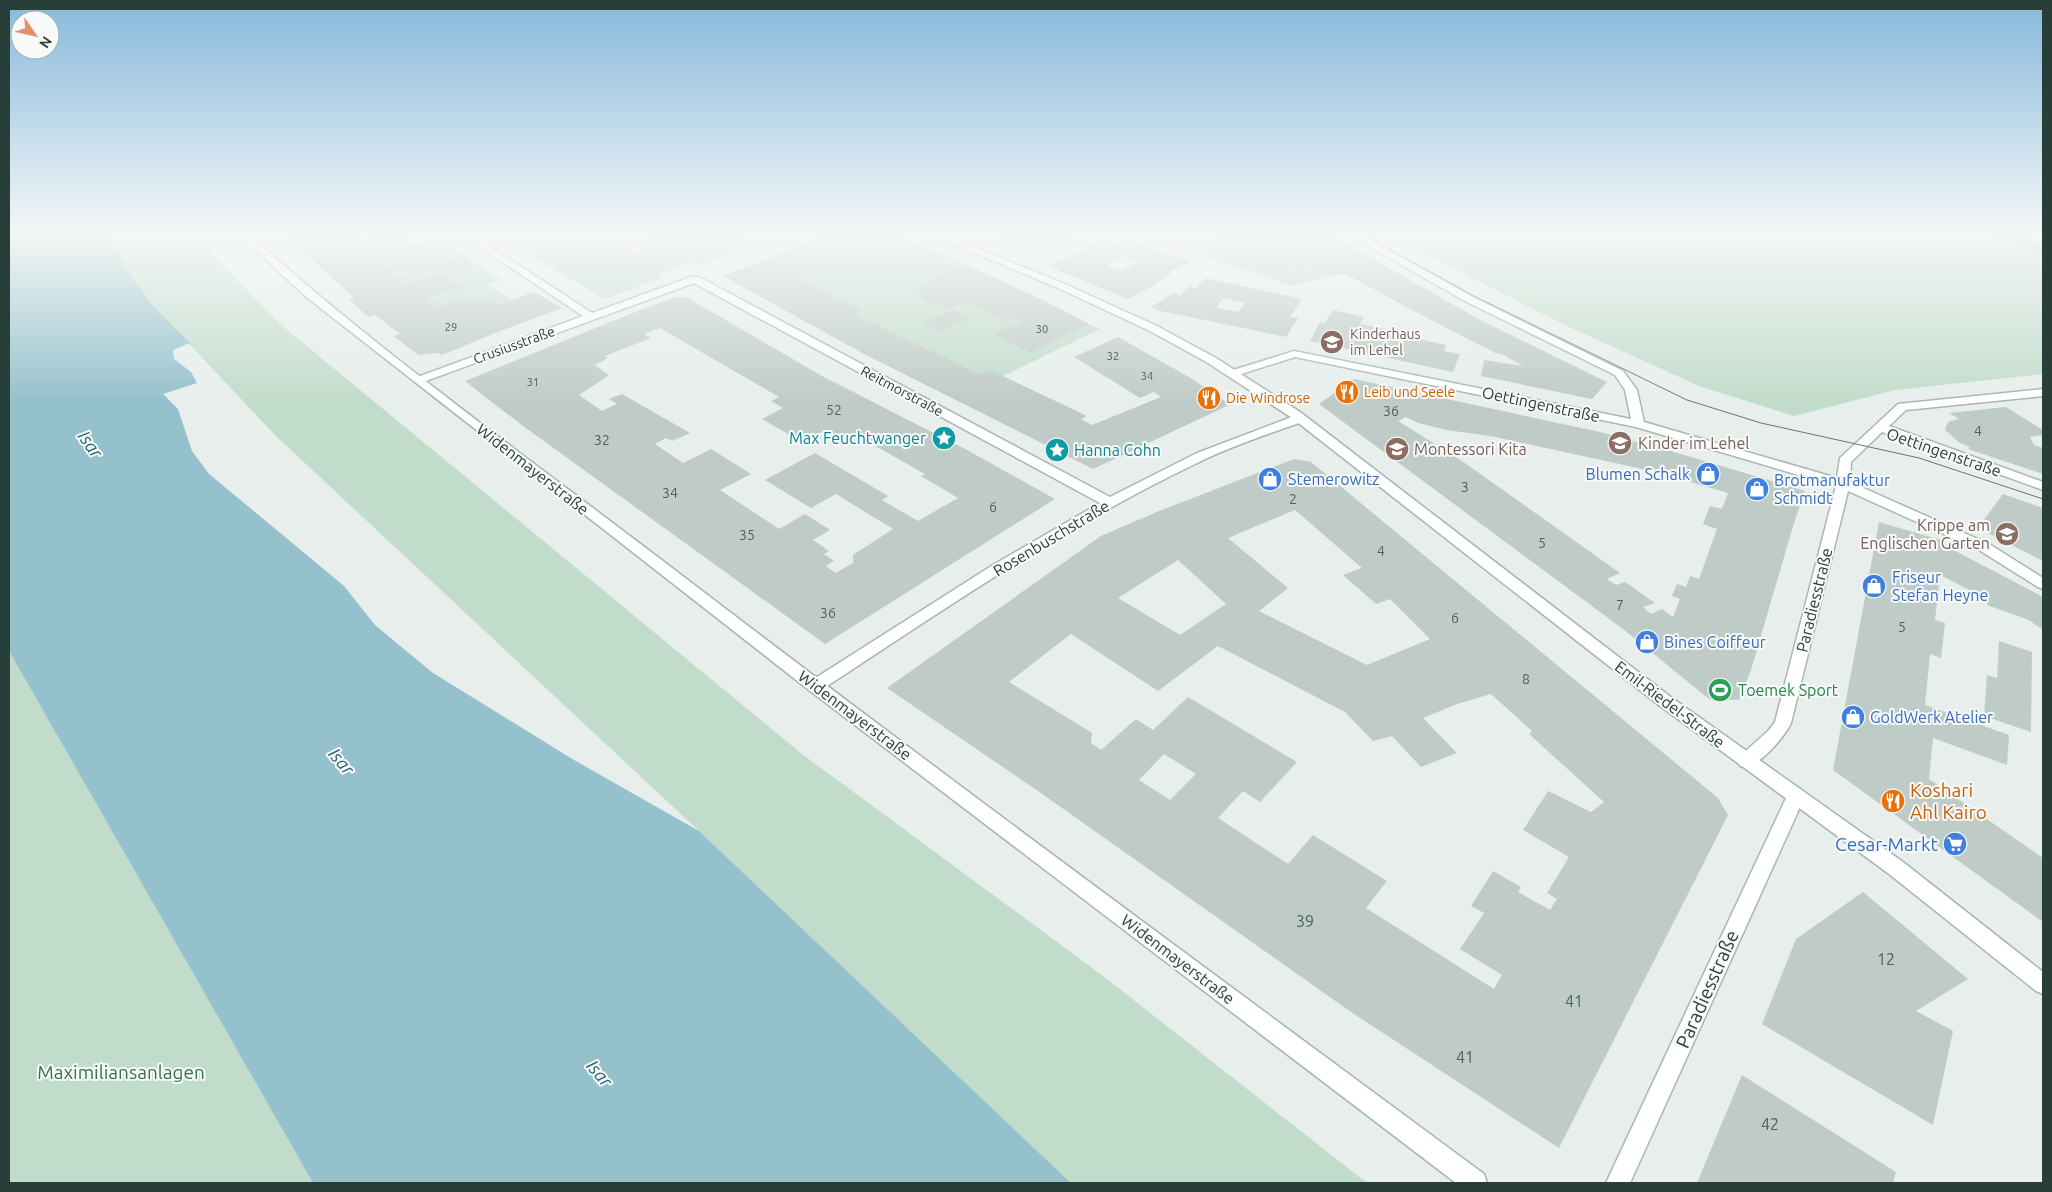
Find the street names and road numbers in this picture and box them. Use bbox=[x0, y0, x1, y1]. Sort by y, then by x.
street label: Crusiusstraße bbox=[471, 323, 557, 367]
street label: Reitmorstraße bbox=[858, 363, 946, 419]
street label: Oettingenstraße bbox=[1480, 383, 1602, 425]
street label: Widenmayerstraße bbox=[474, 420, 592, 518]
street label: Oettingenstraße bbox=[1884, 424, 2004, 480]
street label: Rosenbuschstraße bbox=[990, 496, 1112, 580]
street label: Paradiesstraße bbox=[1792, 546, 1836, 654]
street label: Emil-Riedel-Straße bbox=[1612, 657, 1728, 751]
street label: Widenmayerstraße bbox=[795, 667, 915, 763]
street label: Widenmayerstraße bbox=[1118, 911, 1238, 1007]
street label: Paradiesstraße bbox=[1671, 927, 1743, 1051]

